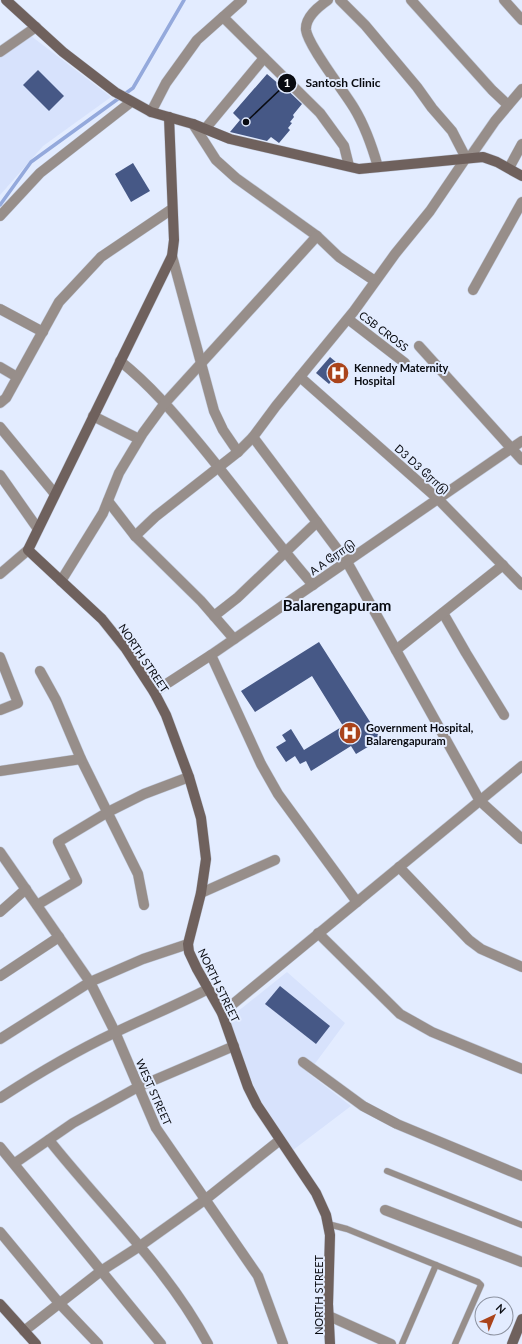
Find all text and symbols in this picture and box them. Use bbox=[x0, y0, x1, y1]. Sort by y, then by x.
callout: Santosh Clinic bbox=[277, 71, 388, 95]
text: 1 bbox=[284, 75, 291, 90]
text: Santosh Clinic bbox=[305, 75, 381, 90]
street label: CSB CROSS bbox=[357, 308, 411, 354]
hospital icon: Kennedy Maternity Hospital bbox=[325, 360, 351, 386]
place label: Kennedy Maternity Hospital bbox=[354, 361, 449, 387]
street label: D3 D3 ரோடு bbox=[392, 441, 452, 497]
street label: A A ரோடு bbox=[307, 537, 358, 578]
district label: Balarengapuram bbox=[283, 596, 391, 614]
street label: NORTH STREET bbox=[116, 621, 172, 695]
hospital icon: Government Hospital, Balarengapuram bbox=[337, 720, 363, 746]
place label: Government Hospital, Balarengapuram bbox=[366, 721, 474, 747]
street label: NORTH STREET bbox=[196, 946, 243, 1024]
street label: WEST STREET bbox=[134, 1057, 175, 1128]
street label: NORTH STREET bbox=[312, 1254, 325, 1335]
north arrow bbox=[474, 1296, 514, 1336]
text: N bbox=[494, 1301, 509, 1316]

